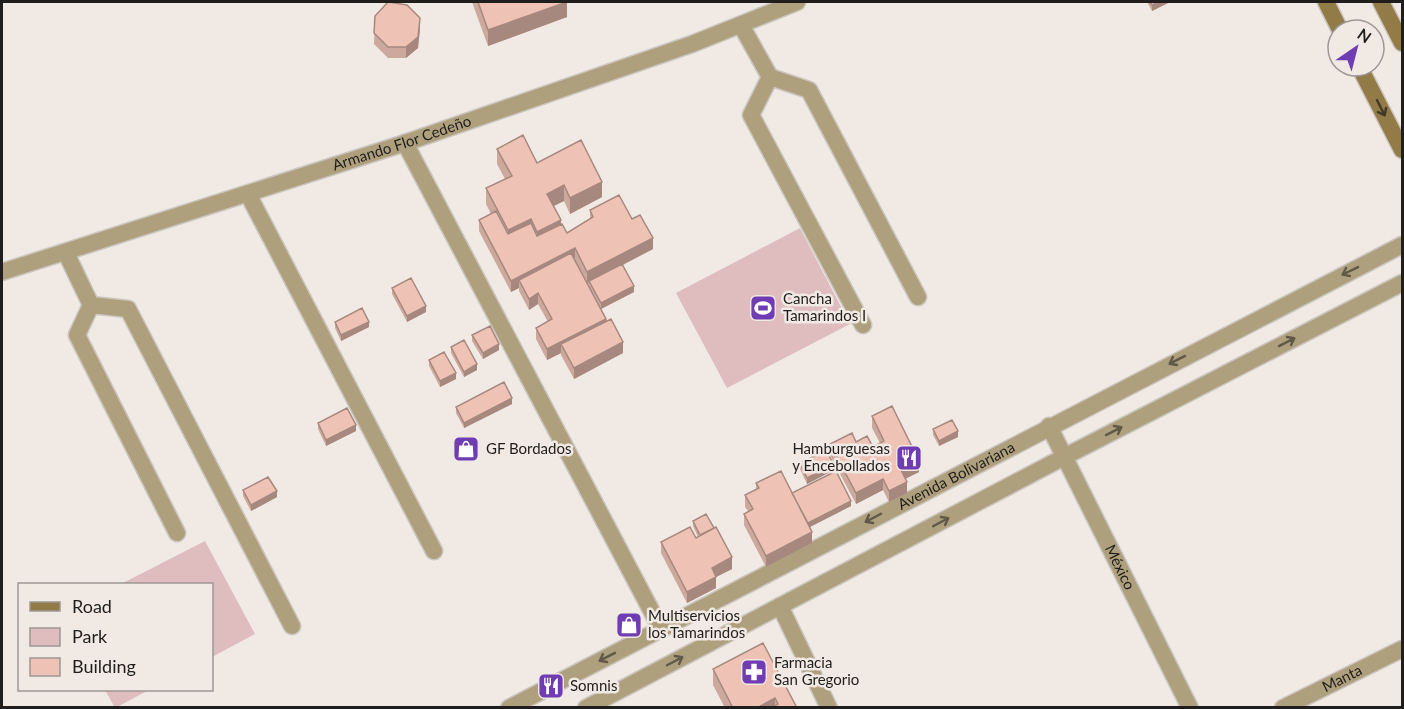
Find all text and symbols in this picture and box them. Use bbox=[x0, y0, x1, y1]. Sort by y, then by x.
north arrow bbox=[1326, 18, 1386, 78]
text: N bbox=[1354, 24, 1375, 47]
one-way arrow bbox=[1375, 99, 1387, 116]
street label: Armando Flor Cedeño bbox=[330, 111, 473, 174]
one-way arrow bbox=[1342, 266, 1360, 277]
place label: Cancha Tamarindos I bbox=[783, 289, 866, 324]
sports icon: Cancha Tamarindos I bbox=[748, 293, 778, 323]
one-way arrow bbox=[1278, 336, 1296, 348]
one-way arrow bbox=[1168, 355, 1186, 366]
one-way arrow bbox=[1104, 425, 1122, 437]
shop icon: GF Bordados bbox=[451, 434, 481, 464]
street label: Avenida Bolivariana bbox=[894, 437, 1018, 513]
place label: GF Bordados bbox=[486, 439, 571, 457]
place label: Hamburguesas y Encebollados bbox=[792, 439, 890, 474]
restaurant icon: Hamburguesas y Encebollados bbox=[894, 443, 924, 473]
one-way arrow bbox=[865, 513, 883, 524]
one-way arrow bbox=[931, 515, 949, 527]
street label: México bbox=[1102, 541, 1139, 592]
legend bbox=[18, 583, 213, 691]
text: Road bbox=[72, 595, 112, 617]
place label: Multiservicios los Tamarindos bbox=[648, 606, 745, 641]
shop icon: Multiservicios los Tamarindos bbox=[614, 610, 644, 640]
text: Park bbox=[72, 625, 108, 647]
one-way arrow bbox=[599, 651, 617, 663]
place label: Farmacia San Gregorio bbox=[774, 653, 859, 688]
text: Building bbox=[72, 655, 136, 677]
one-way arrow bbox=[666, 655, 683, 667]
pharmacy icon: Farmacia San Gregorio bbox=[739, 657, 769, 687]
street label: Manta bbox=[1319, 660, 1365, 695]
restaurant icon: Somnis bbox=[536, 671, 566, 701]
place label: Somnis bbox=[570, 676, 617, 694]

